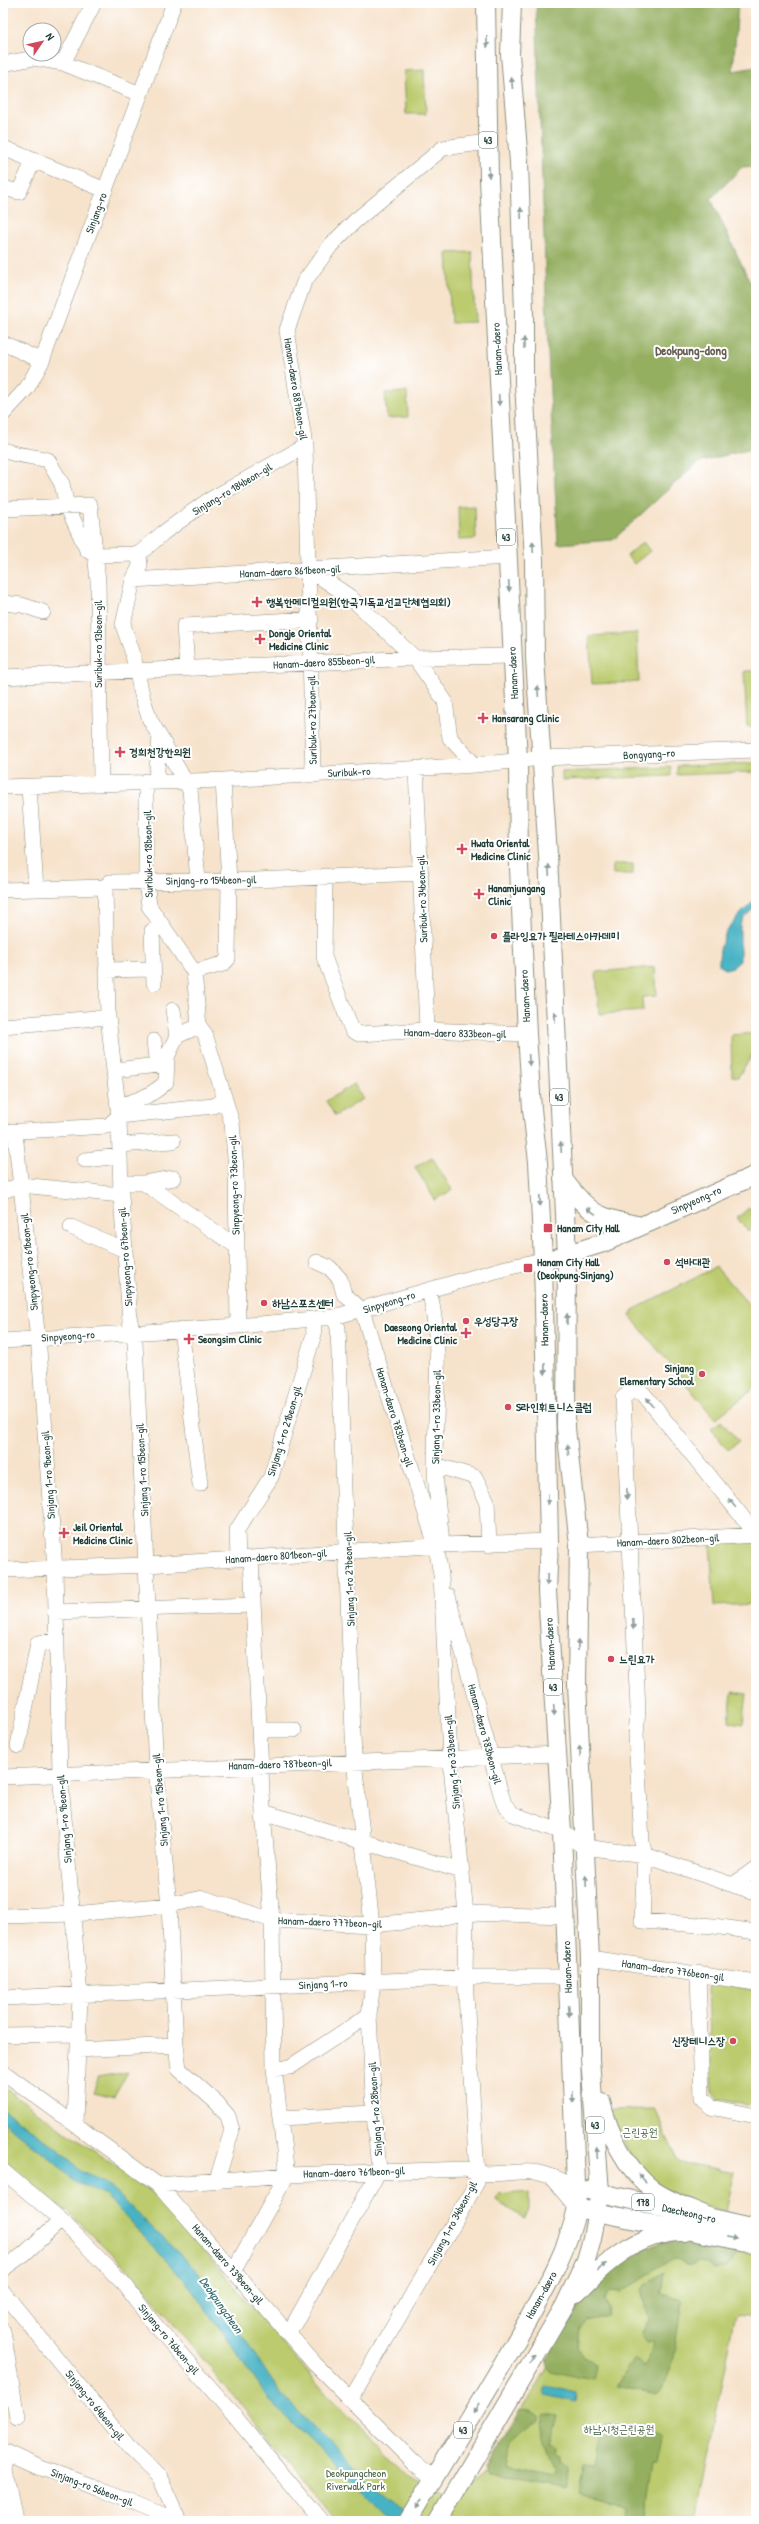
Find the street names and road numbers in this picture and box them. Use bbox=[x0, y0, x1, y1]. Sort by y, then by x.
road number: 43 bbox=[479, 132, 497, 148]
street label: Sinjang-ro bbox=[82, 190, 110, 235]
street label: Hanam-daero bbox=[489, 322, 505, 375]
street label: Hanam-daero 887beon-gil bbox=[281, 337, 311, 441]
street label: Sinjang-ro 184beon-gil bbox=[189, 460, 275, 518]
road number: 43 bbox=[497, 529, 515, 545]
street label: Hanam-daero 861beon-gil bbox=[239, 561, 341, 581]
street label: Suribuk-ro 13beon-gil bbox=[91, 600, 105, 688]
street label: Hanam-daero bbox=[505, 646, 521, 699]
street label: Hanam-daero 855beon-gil bbox=[273, 652, 375, 672]
street label: Suribuk-ro 27beon-gil bbox=[304, 675, 320, 765]
street label: Bongyang-ro bbox=[623, 746, 676, 762]
street label: Suribuk-ro bbox=[327, 764, 371, 780]
street label: Suribuk-ro 18beon-gil bbox=[140, 810, 156, 898]
street label: Suribuk-ro 34beon-gil bbox=[413, 855, 431, 943]
street label: Sinjang-ro 154beon-gil bbox=[166, 872, 257, 888]
street label: Hanam-daero bbox=[517, 969, 533, 1022]
street label: Hanam-daero 833beon-gil bbox=[404, 1025, 506, 1041]
road number: 43 bbox=[550, 1089, 568, 1105]
street label: Sinpyeong-ro 73beon-gil bbox=[225, 1135, 243, 1235]
street label: Sinpyeong-ro bbox=[669, 1182, 724, 1217]
street label: Sinpyeong-ro 67beon-gil bbox=[115, 1207, 135, 1307]
street label: Sinpyeong-ro 61beon-gil bbox=[17, 1213, 41, 1311]
street label: Sinpyeong-ro bbox=[361, 1287, 417, 1317]
street label: Hanam-daero bbox=[537, 1293, 551, 1346]
street label: Sinpyeong-ro bbox=[41, 1327, 96, 1345]
street label: Hanam-daero 783beon-gil bbox=[373, 1366, 417, 1468]
street label: Sinjang 1-ro 33beon-gil bbox=[428, 1370, 444, 1464]
street label: Sinjang 1-ro 21beon-gil bbox=[264, 1384, 304, 1478]
street label: Sinjang 1-ro 15beon-gil bbox=[133, 1423, 151, 1517]
street label: Sinjang 1-ro 9beon-gil bbox=[38, 1430, 58, 1520]
street label: Hanam-daero 802beon-gil bbox=[616, 1530, 720, 1550]
street label: Sinjang 1-ro 27beon-gil bbox=[340, 1531, 358, 1627]
street label: Hanam-daero 801beon-gil bbox=[225, 1545, 327, 1567]
street label: Hanam-daero bbox=[542, 1617, 558, 1670]
road number: 43 bbox=[544, 1679, 562, 1695]
street label: Hanam-daero 783beon-gil bbox=[465, 1682, 505, 1786]
street label: Sinjang 1-ro 33beon-gil bbox=[441, 1714, 463, 1810]
street label: Sinjang 1-ro 15beon-gil bbox=[149, 1753, 171, 1847]
street label: Hanam-daero 787beon-gil bbox=[228, 1755, 332, 1773]
street label: Sinjang 1-ro 9beon-gil bbox=[53, 1774, 75, 1864]
street label: Hanam-daero 777beon-gil bbox=[278, 1913, 382, 1931]
street label: Hanam-daero bbox=[559, 1940, 575, 1993]
street label: Hanam-daero 776beon-gil bbox=[621, 1956, 725, 1984]
street label: Sinjang 1-ro bbox=[298, 1976, 348, 1992]
street label: Sinjang 1-ro 28beon-gil bbox=[365, 2061, 385, 2157]
road number: 43 bbox=[586, 2117, 604, 2133]
street label: Hanam-daero 761beon-gil bbox=[303, 2163, 405, 2181]
street label: Sinjang 1-ro 34beon-gil bbox=[424, 2178, 480, 2268]
road number: 178 bbox=[632, 2194, 654, 2210]
street label: Daecheong-ro bbox=[661, 2200, 718, 2226]
street label: Hanam-daero 739beon-gil bbox=[189, 2221, 267, 2307]
street label: Hanam-daero bbox=[522, 2268, 560, 2321]
street label: Sinjang-ro 76beon-gil bbox=[135, 2301, 203, 2377]
street label: Sinjang-ro 64beon-gil bbox=[62, 2367, 128, 2443]
road number: 43 bbox=[454, 2422, 472, 2438]
street label: Sinjang-ro 56beon-gil bbox=[49, 2465, 135, 2509]

